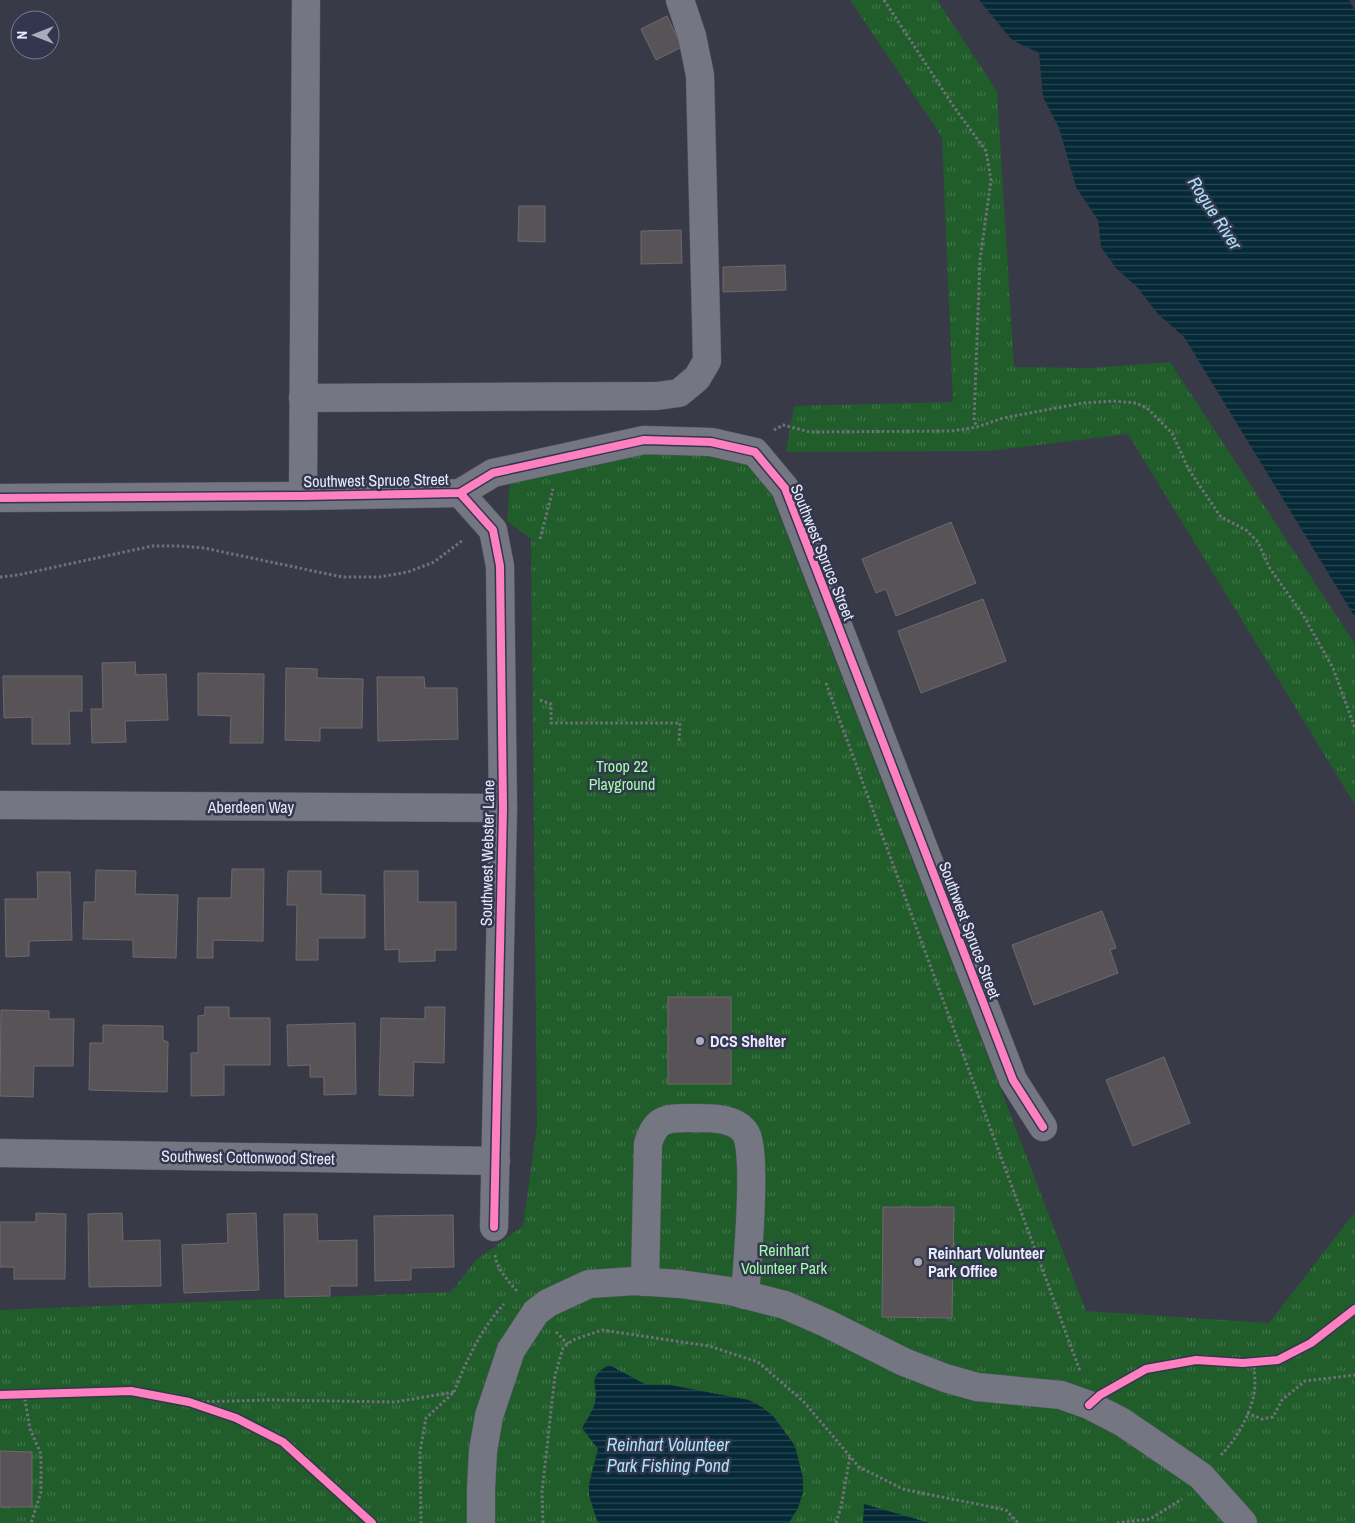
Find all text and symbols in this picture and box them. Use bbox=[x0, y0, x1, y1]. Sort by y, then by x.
north arrow bbox=[10, 10, 60, 60]
text: N bbox=[13, 31, 31, 39]
water label: Rogue River bbox=[1182, 171, 1249, 255]
street label: Southwest Spruce Street bbox=[303, 468, 449, 492]
street label: Southwest Spruce Street bbox=[786, 481, 861, 624]
park label: Troop 22 Playground bbox=[589, 755, 655, 795]
street label: Southwest Webster Lane bbox=[475, 780, 499, 926]
street label: Aberdeen Way bbox=[207, 796, 295, 818]
street label: Southwest Spruce Street bbox=[934, 858, 1006, 1002]
place label: DCS Shelter bbox=[710, 1030, 787, 1052]
marker: DCS Shelter bbox=[694, 1035, 706, 1047]
street label: Southwest Cottonwood Street bbox=[161, 1144, 335, 1170]
park label: Reinhart Volunteer Park bbox=[741, 1239, 827, 1279]
place label: Reinhart Volunteer Park Office bbox=[928, 1242, 1045, 1282]
marker: Reinhart Volunteer Park Office bbox=[912, 1256, 924, 1268]
water label: Reinhart Volunteer Park Fishing Pond bbox=[607, 1432, 731, 1478]

